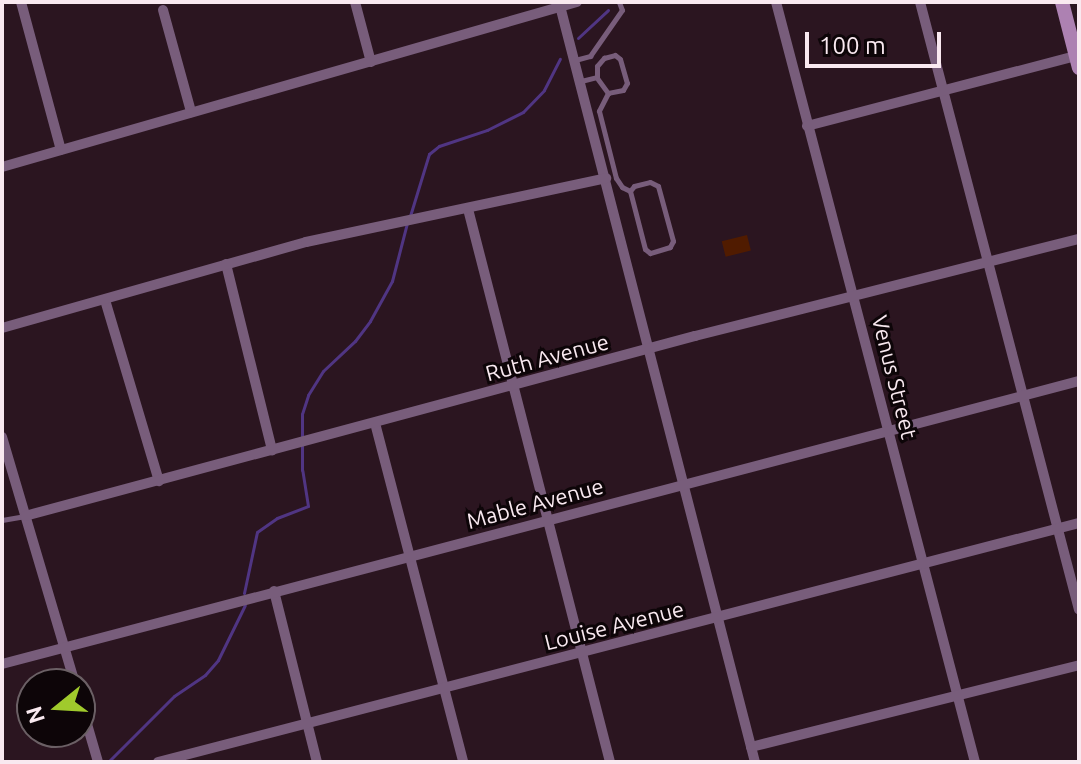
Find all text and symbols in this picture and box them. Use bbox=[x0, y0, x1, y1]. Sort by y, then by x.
scale bar bbox=[809, 16, 945, 66]
text: 100 m bbox=[819, 32, 886, 59]
street label: Venus Street bbox=[867, 312, 923, 442]
street label: Ruth Avenue bbox=[482, 328, 612, 386]
street label: Mable Avenue bbox=[464, 472, 606, 534]
street label: Louise Avenue bbox=[542, 595, 686, 655]
north arrow bbox=[16, 668, 96, 748]
text: N bbox=[20, 703, 49, 727]

